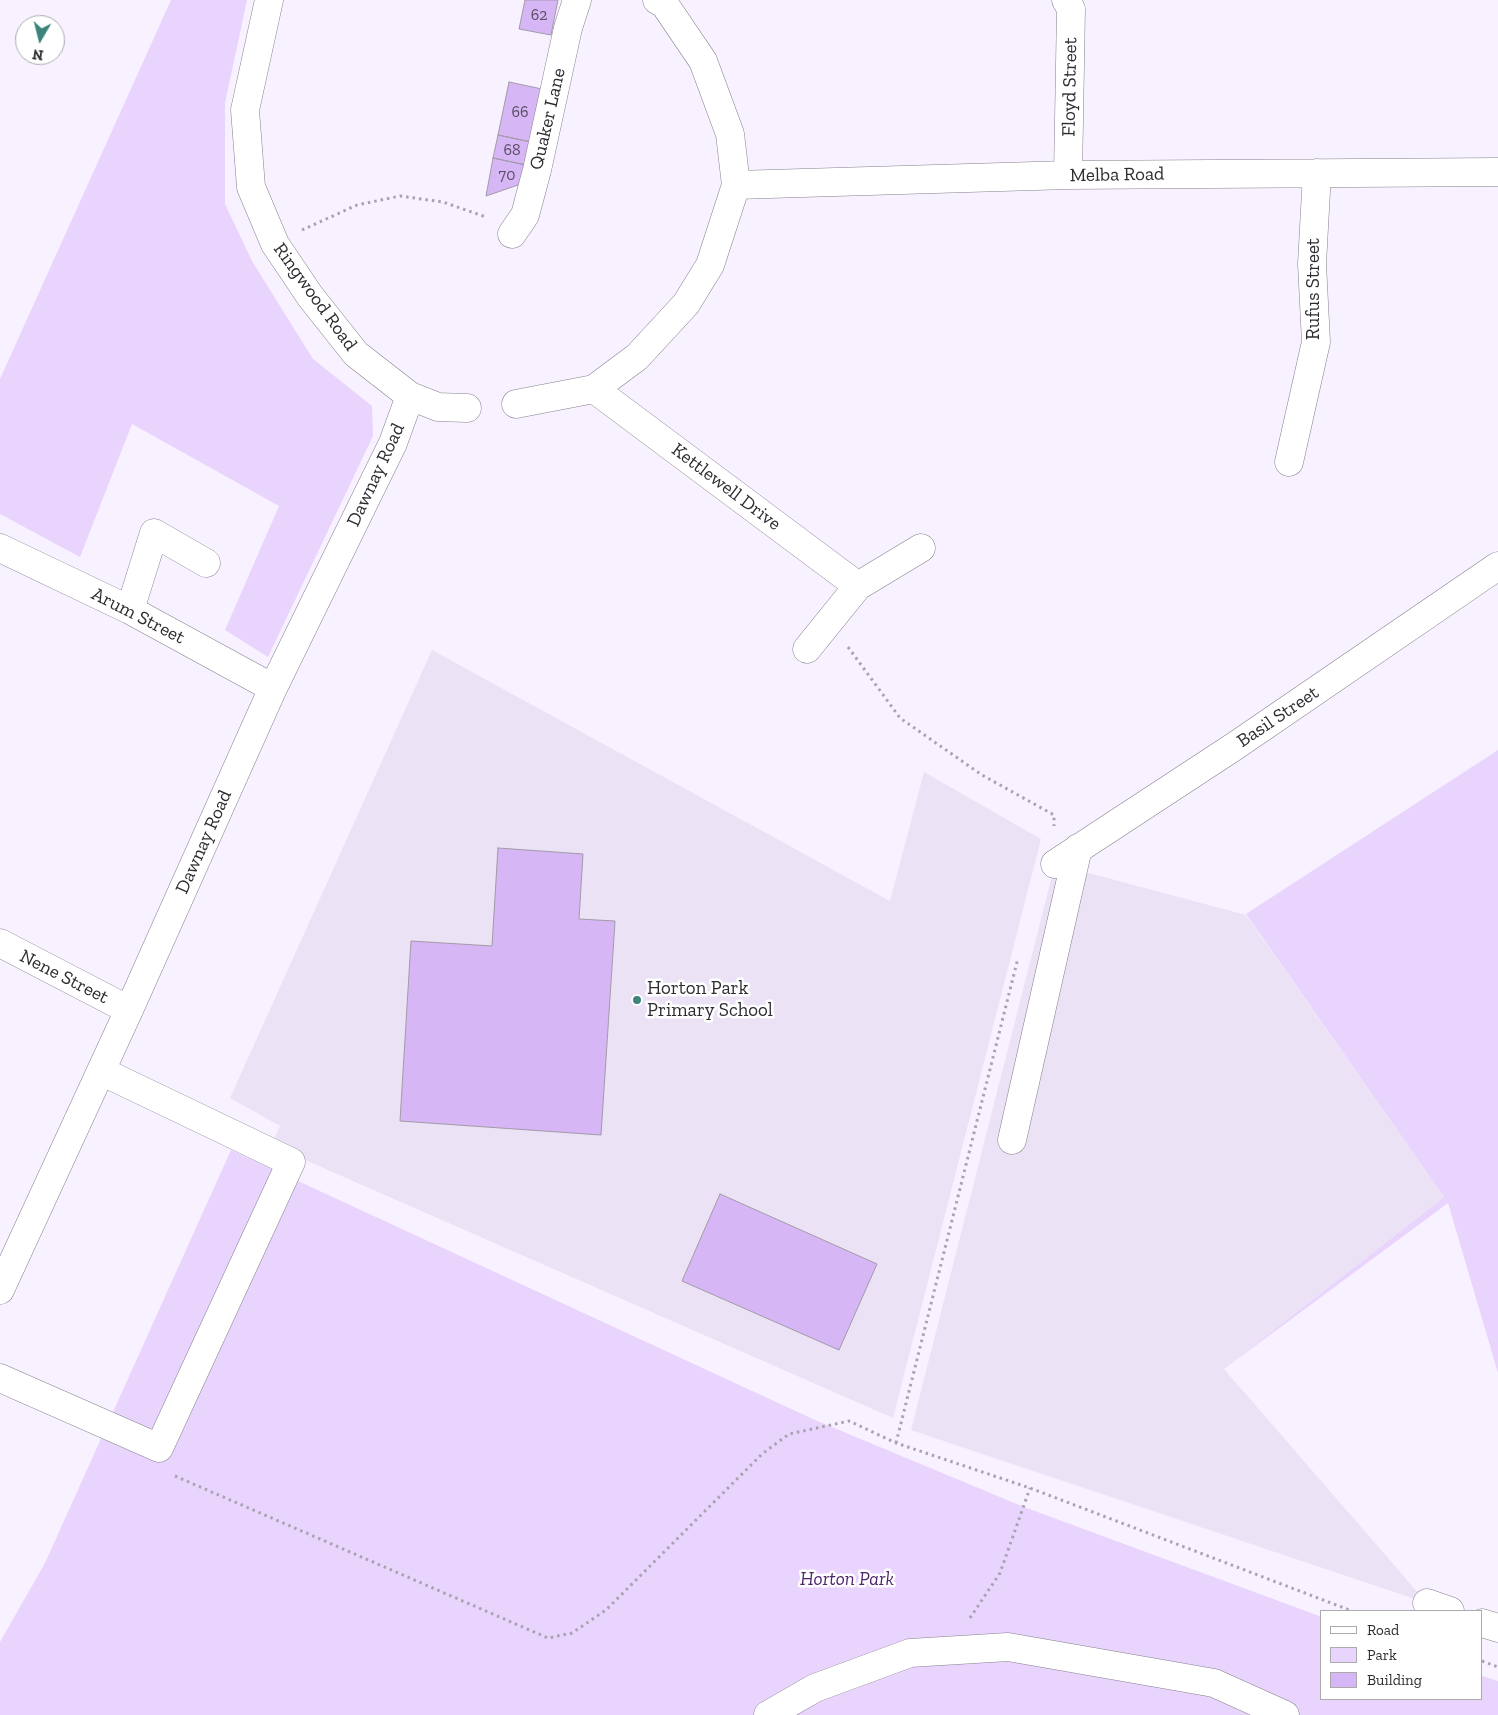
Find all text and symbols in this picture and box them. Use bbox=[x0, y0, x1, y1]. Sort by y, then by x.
house number: 62 bbox=[531, 5, 547, 25]
north arrow bbox=[15, 15, 65, 65]
street label: Floyd Street bbox=[1058, 37, 1082, 137]
text: N bbox=[32, 45, 44, 64]
street label: Quaker Lane bbox=[525, 66, 571, 172]
house number: 66 bbox=[512, 102, 528, 122]
house number: 68 bbox=[503, 140, 521, 160]
street label: Melba Road bbox=[1069, 163, 1165, 187]
house number: 70 bbox=[499, 165, 515, 185]
street label: Rufus Street bbox=[1303, 238, 1325, 340]
street label: Ringwood Road bbox=[268, 239, 362, 355]
street label: Dawnay Road bbox=[342, 420, 410, 530]
street label: Kettlewell Drive bbox=[667, 438, 785, 536]
street label: Arum Street bbox=[88, 583, 188, 649]
street label: Basil Street bbox=[1233, 681, 1323, 753]
street label: Dawnay Road bbox=[171, 787, 237, 897]
street label: Nene Street bbox=[16, 945, 112, 1009]
place label: Horton Park Primary School bbox=[647, 978, 773, 1022]
marker: Horton Park Primary School bbox=[631, 994, 643, 1006]
park label: Horton Park bbox=[800, 1569, 894, 1591]
legend bbox=[1320, 1610, 1483, 1700]
text: Road bbox=[1367, 1621, 1399, 1639]
text: Park bbox=[1367, 1646, 1397, 1664]
text: Building bbox=[1367, 1671, 1422, 1689]

